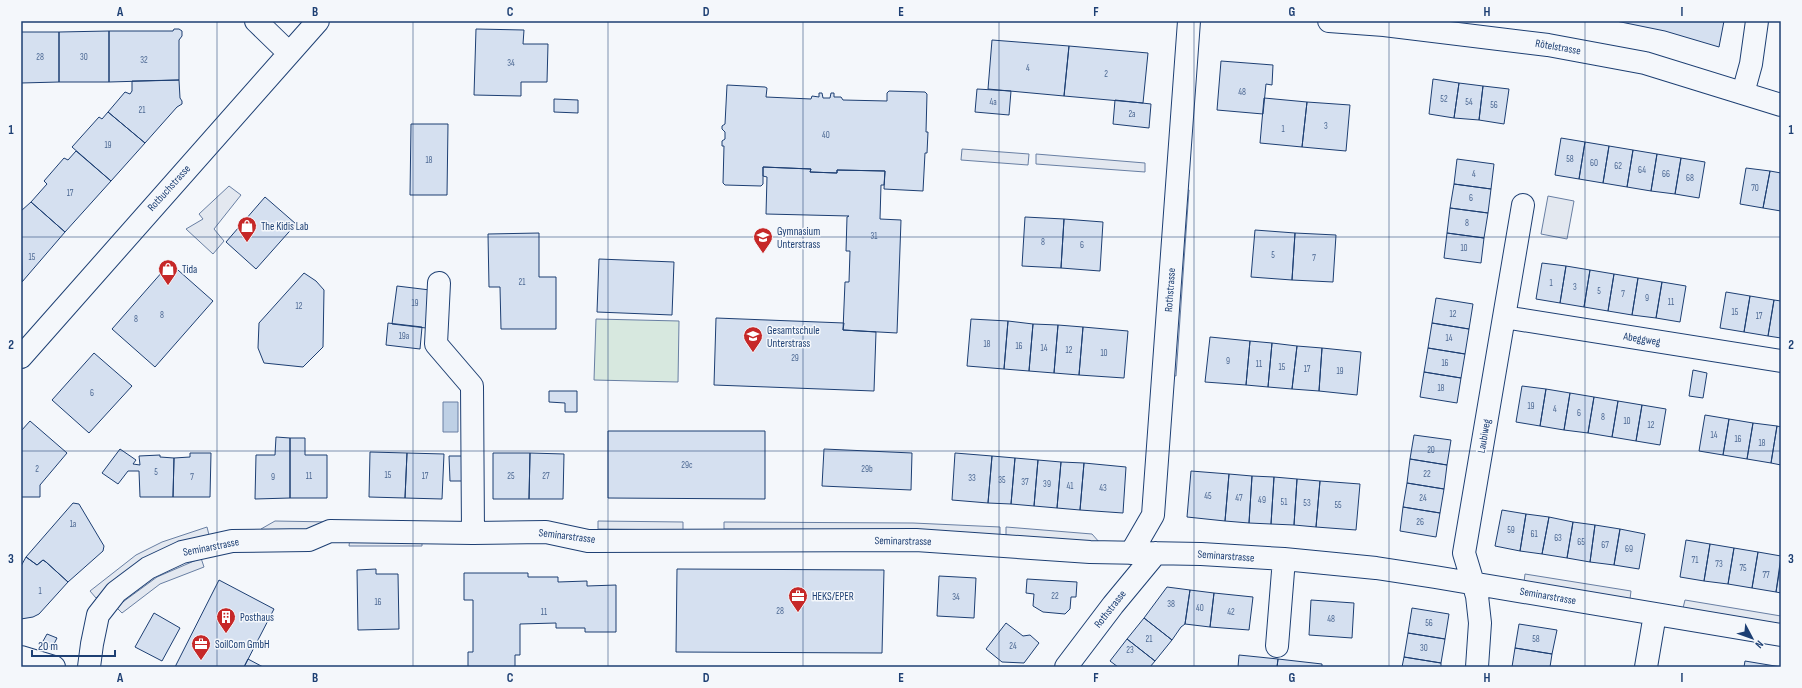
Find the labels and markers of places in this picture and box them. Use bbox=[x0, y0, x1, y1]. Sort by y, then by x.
shop icon: The Kidis Lab bbox=[236, 215, 258, 243]
place label: The Kidis Lab bbox=[261, 220, 309, 233]
place label: Gymnasium Unterstrass bbox=[777, 225, 820, 251]
school or university icon: Gymnasium Unterstrass bbox=[752, 226, 774, 254]
shop icon: Tida bbox=[157, 258, 179, 286]
place label: Tida bbox=[182, 263, 197, 276]
place label: Gesamtschule Unterstrass bbox=[767, 324, 820, 350]
school or university icon: Gesamtschule Unterstrass bbox=[742, 325, 764, 353]
office icon: HEKS/EPER bbox=[787, 585, 809, 613]
place label: HEKS/EPER bbox=[812, 590, 854, 603]
building icon: Posthaus bbox=[215, 606, 237, 634]
place label: Posthaus bbox=[240, 611, 274, 624]
office icon: SoilCom GmbH bbox=[190, 633, 212, 661]
place label: SoilCom GmbH bbox=[215, 638, 270, 651]

